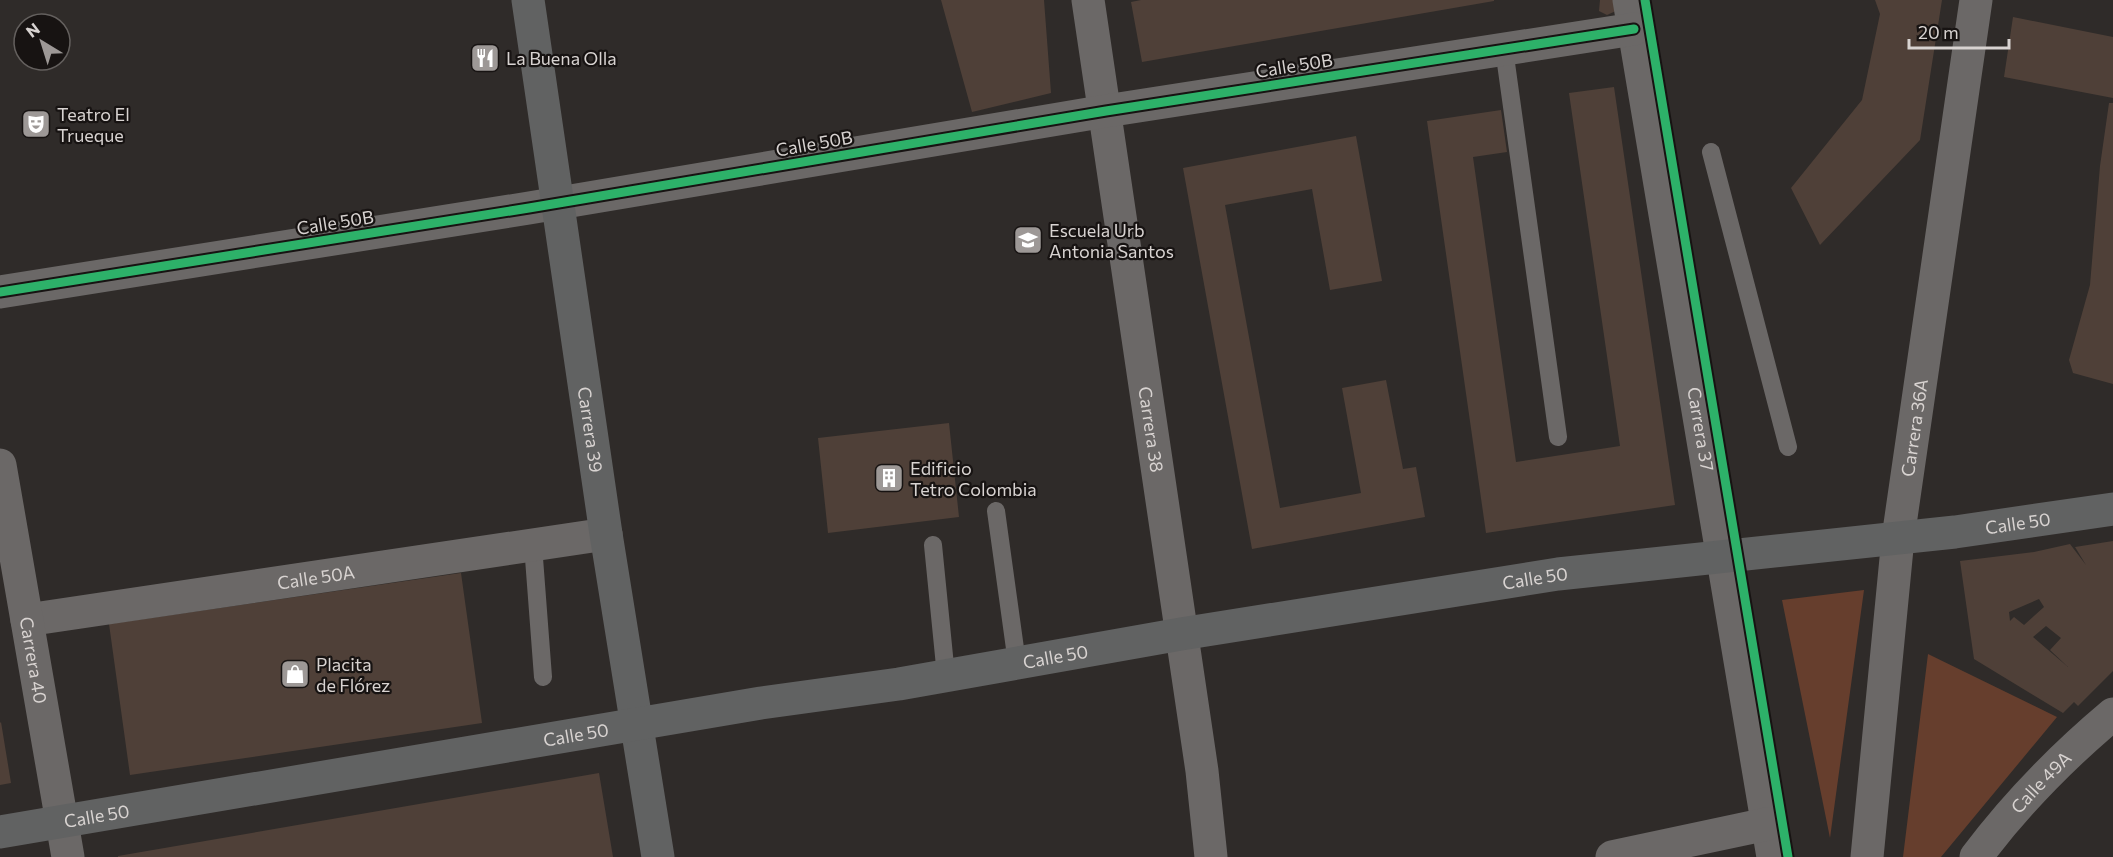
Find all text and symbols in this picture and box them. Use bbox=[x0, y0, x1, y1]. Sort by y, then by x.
north arrow bbox=[12, 12, 72, 72]
scale bar bbox=[1909, 12, 2010, 50]
text: N bbox=[22, 19, 43, 41]
text: 20 m bbox=[1918, 21, 1959, 43]
restaurant icon: La Buena Olla bbox=[469, 42, 501, 74]
place label: La Buena Olla bbox=[506, 47, 617, 69]
street label: Calle 50B bbox=[1254, 48, 1334, 82]
place label: Teatro El Trueque bbox=[57, 103, 130, 146]
theatre icon: Teatro El Trueque bbox=[20, 108, 52, 140]
street label: Calle 50B bbox=[774, 125, 854, 161]
street label: Calle 50B bbox=[295, 205, 375, 239]
place label: Escuela Urb Antonia Santos bbox=[1049, 219, 1174, 262]
school or university icon: Escuela Urb Antonia Santos bbox=[1012, 224, 1044, 256]
street label: Carrera 36A bbox=[1896, 377, 1932, 478]
street label: Carrera 39 bbox=[574, 385, 608, 474]
street label: Carrera 38 bbox=[1134, 385, 1169, 474]
street label: Carrera 37 bbox=[1683, 385, 1719, 473]
place label: Edificio Tetro Colombia bbox=[910, 457, 1037, 500]
building icon: Edificio Tetro Colombia bbox=[873, 462, 905, 494]
street label: Calle 50 bbox=[1984, 507, 2052, 538]
street label: Calle 50A bbox=[276, 560, 356, 594]
street label: Calle 50 bbox=[1501, 562, 1569, 594]
street label: Carrera 40 bbox=[15, 615, 52, 705]
street label: Calle 50 bbox=[1021, 640, 1090, 673]
place label: Placita de Flórez bbox=[316, 653, 390, 696]
shop icon: Placita de Flórez bbox=[279, 658, 311, 690]
street label: Calle 50 bbox=[541, 718, 610, 751]
street label: Calle 49A bbox=[2006, 746, 2075, 818]
street label: Calle 50 bbox=[62, 799, 131, 832]

